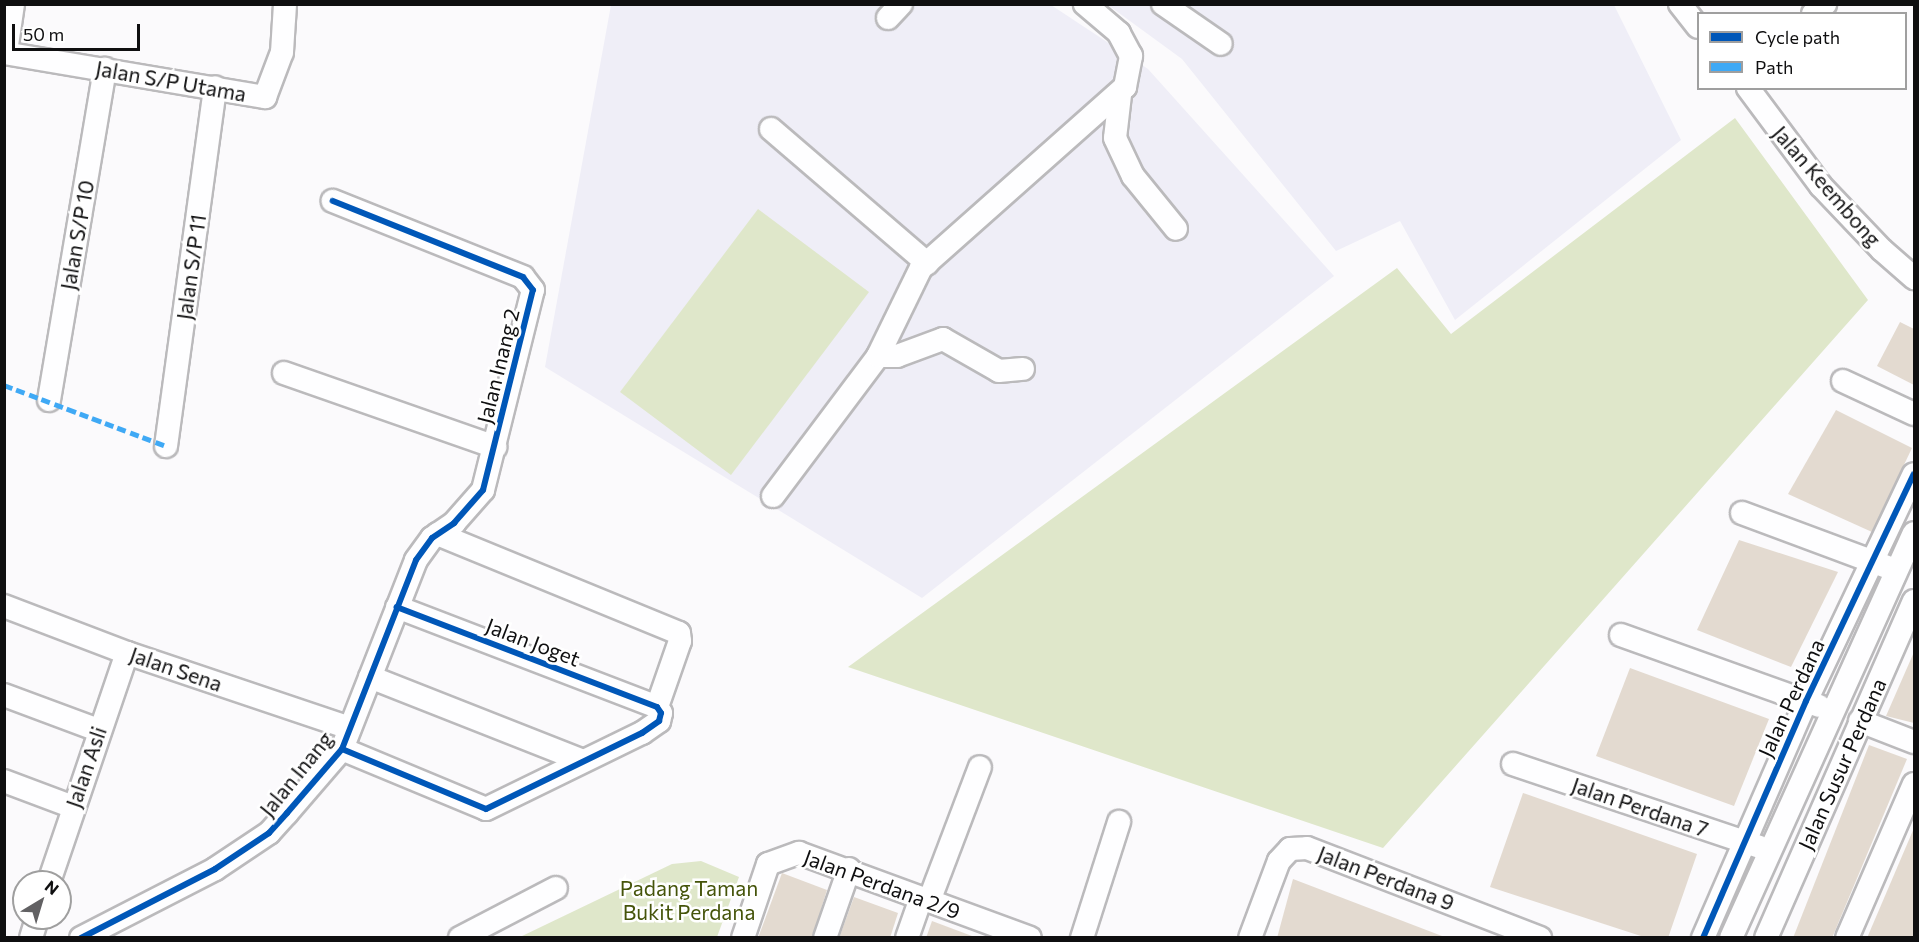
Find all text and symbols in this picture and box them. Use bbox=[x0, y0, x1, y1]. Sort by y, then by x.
scale bar bbox=[15, 12, 142, 50]
legend bbox=[1697, 12, 1907, 90]
text: 50 m bbox=[23, 23, 64, 45]
text: Cycle path bbox=[1755, 26, 1840, 48]
street label: Jalan S/P Utama bbox=[94, 55, 248, 107]
text: Path bbox=[1755, 56, 1793, 78]
street label: Jalan Keembong bbox=[1768, 120, 1886, 252]
street label: Jalan S/P 10 bbox=[55, 178, 99, 292]
street label: Jalan S/P 11 bbox=[171, 213, 211, 321]
street label: Jalan Inang 2 bbox=[472, 306, 524, 426]
street label: Jalan Joget bbox=[482, 613, 584, 671]
street label: Jalan Perdana bbox=[1753, 635, 1829, 761]
street label: Jalan Sena bbox=[127, 641, 225, 697]
street label: Jalan Susur Perdana bbox=[1793, 674, 1891, 854]
street label: Jalan Asli bbox=[60, 723, 112, 811]
street label: Jalan Inang bbox=[254, 727, 338, 821]
street label: Jalan Perdana 7 bbox=[1568, 772, 1712, 842]
street label: Jalan Perdana 9 bbox=[1314, 840, 1458, 916]
street label: Jalan Perdana 2/9 bbox=[800, 844, 964, 924]
north arrow bbox=[12, 870, 72, 930]
park label: Padang Taman Bukit Perdana bbox=[620, 875, 758, 925]
text: N bbox=[42, 876, 63, 898]

